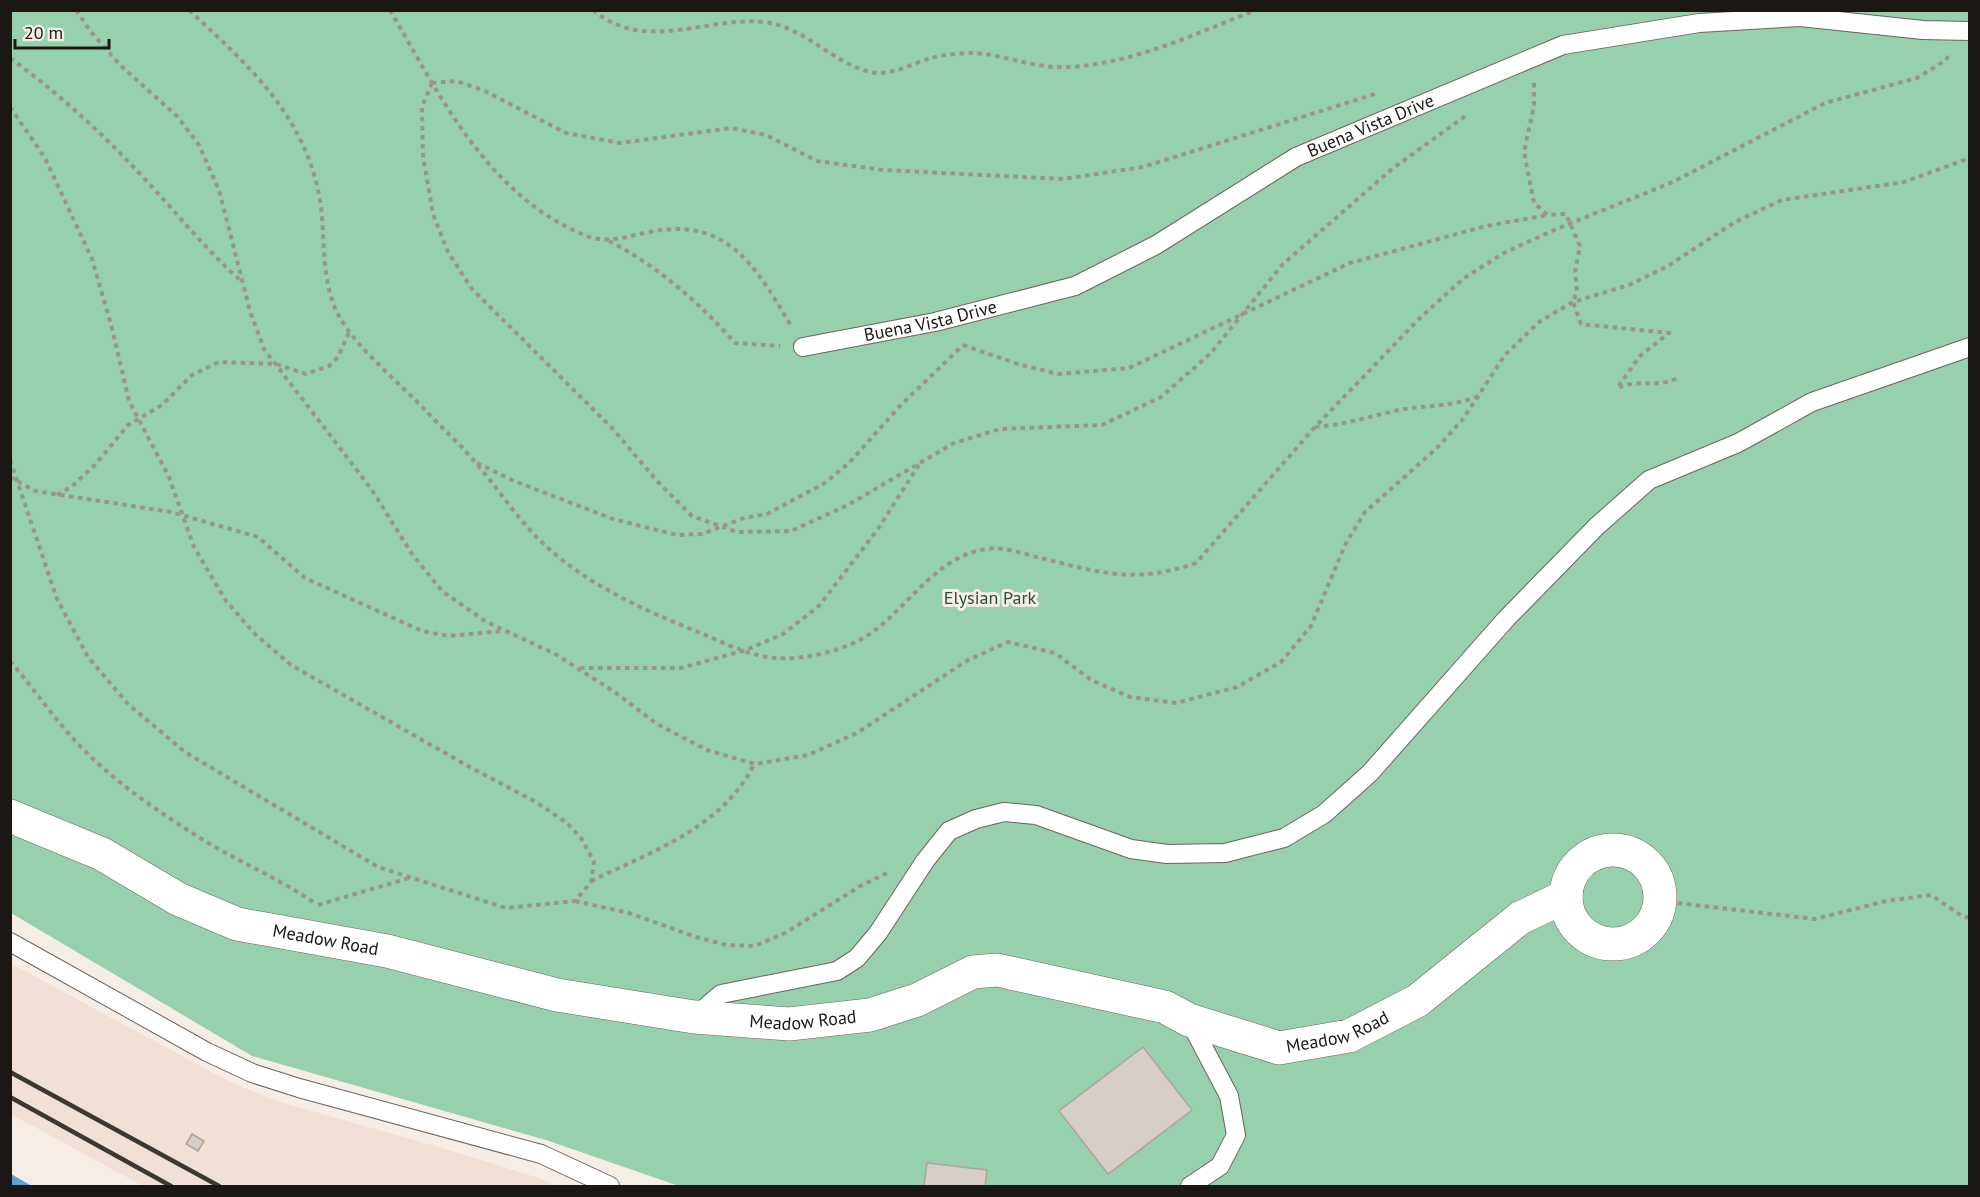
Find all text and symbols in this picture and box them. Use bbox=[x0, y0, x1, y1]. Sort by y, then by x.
scale bar bbox=[15, 12, 110, 50]
text: 20 m bbox=[24, 21, 63, 44]
street label: Buena Vista Drive bbox=[1304, 88, 1437, 162]
street label: Buena Vista Drive bbox=[862, 295, 999, 346]
park label: Elysian Park bbox=[944, 586, 1037, 609]
street label: Meadow Road bbox=[271, 919, 381, 960]
street label: Meadow Road bbox=[749, 1005, 857, 1035]
street label: Meadow Road bbox=[1284, 1005, 1393, 1058]

